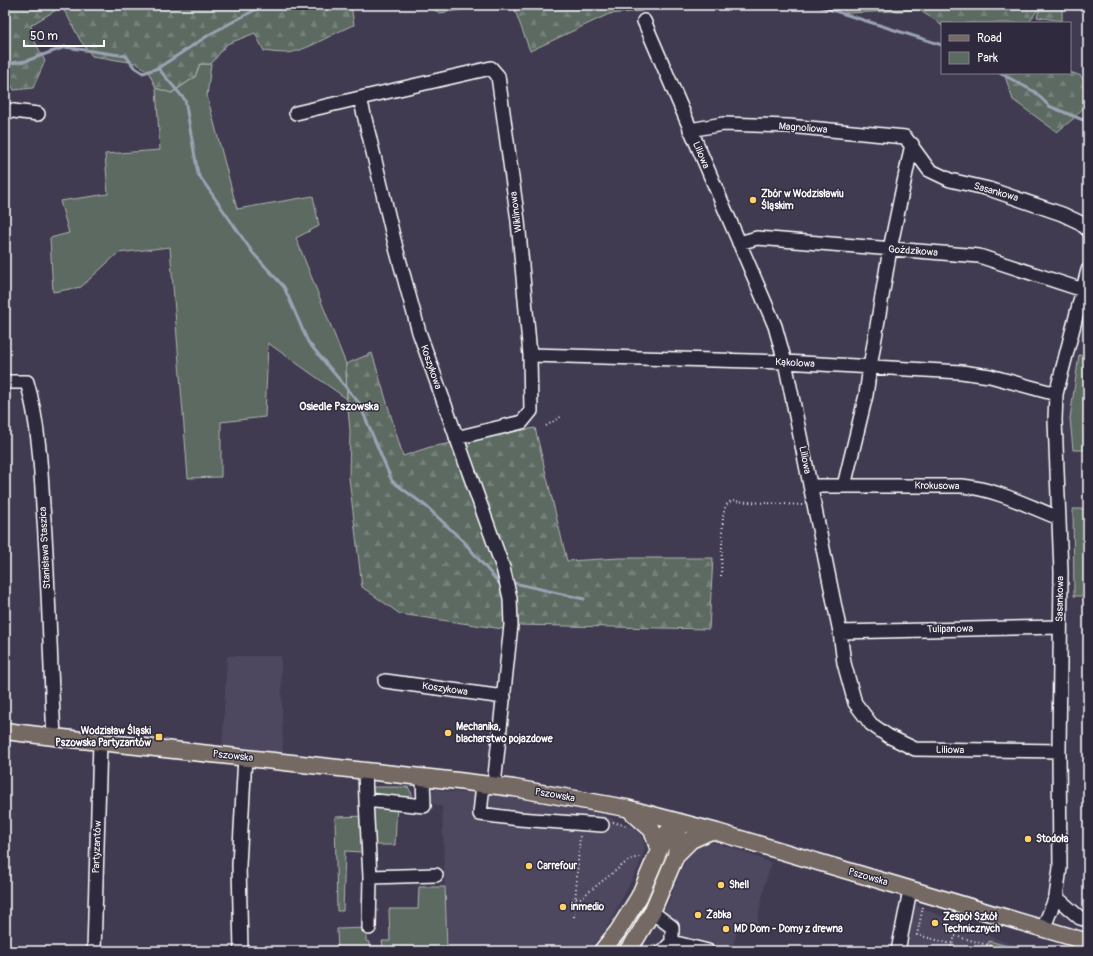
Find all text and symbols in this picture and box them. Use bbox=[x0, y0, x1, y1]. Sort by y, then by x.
scale bar bbox=[24, 22, 104, 48]
legend bbox=[941, 22, 1071, 74]
text: 50 m bbox=[30, 29, 58, 44]
text: Road bbox=[977, 31, 1002, 46]
text: Park bbox=[977, 51, 998, 66]
street label: Magnoliowa bbox=[778, 120, 828, 136]
street label: Liliowa bbox=[690, 140, 712, 171]
street label: Sasankowa bbox=[972, 180, 1020, 204]
place label: Zbór w Wodzisławiu Śląskim bbox=[761, 188, 844, 212]
street label: Wiklinowa bbox=[507, 191, 524, 233]
marker: Zbór w Wodzisławiu Śląskim bbox=[748, 195, 758, 205]
street label: Goździkowa bbox=[888, 243, 939, 259]
street label: Koszykowa bbox=[418, 343, 444, 391]
street label: Kąkolowa bbox=[775, 356, 816, 370]
district label: Osiedle Pszowska bbox=[299, 400, 379, 413]
street label: Liliowa bbox=[796, 445, 814, 475]
street label: Krokusowa bbox=[914, 480, 960, 492]
street label: Stanisława Staszica bbox=[37, 506, 53, 590]
street label: Sasankowa bbox=[1054, 576, 1066, 622]
street label: Tulipanowa bbox=[927, 623, 973, 635]
street label: Koszykowa bbox=[421, 680, 469, 698]
place label: Mechanika, blacharstwo pojazdowe bbox=[456, 721, 554, 745]
place label: Wodzisław Śląski Pszowska Partyzantów bbox=[55, 723, 151, 749]
marker: Mechanika, blacharstwo pojazdowe bbox=[443, 728, 453, 738]
marker: Wodzisław Śląski Pszowska Partyzantów bbox=[154, 732, 164, 742]
street label: Liliowa bbox=[936, 744, 965, 756]
street label: Pszowska bbox=[212, 748, 254, 764]
street label: Pszowska bbox=[534, 786, 576, 804]
street label: Partyzantów bbox=[90, 820, 104, 874]
place label: Stodoła bbox=[1036, 833, 1069, 845]
marker: Stodoła bbox=[1023, 834, 1033, 844]
place label: Carrefour bbox=[537, 860, 578, 872]
marker: Carrefour bbox=[524, 861, 534, 871]
street label: Pszowska bbox=[847, 866, 889, 888]
place label: Shell bbox=[729, 879, 749, 891]
marker: Shell bbox=[716, 880, 726, 890]
place label: inmedio bbox=[571, 901, 605, 913]
marker: inmedio bbox=[558, 902, 568, 912]
place label: Żabka bbox=[706, 908, 732, 921]
marker: Żabka bbox=[693, 910, 703, 920]
place label: Zespół Szkół Technicznych bbox=[942, 911, 1000, 935]
marker: Zespół Szkół Technicznych bbox=[930, 918, 940, 928]
place label: MD Dom - Domy z drewna bbox=[734, 923, 843, 935]
marker: MD Dom - Domy z drewna bbox=[721, 924, 731, 934]

